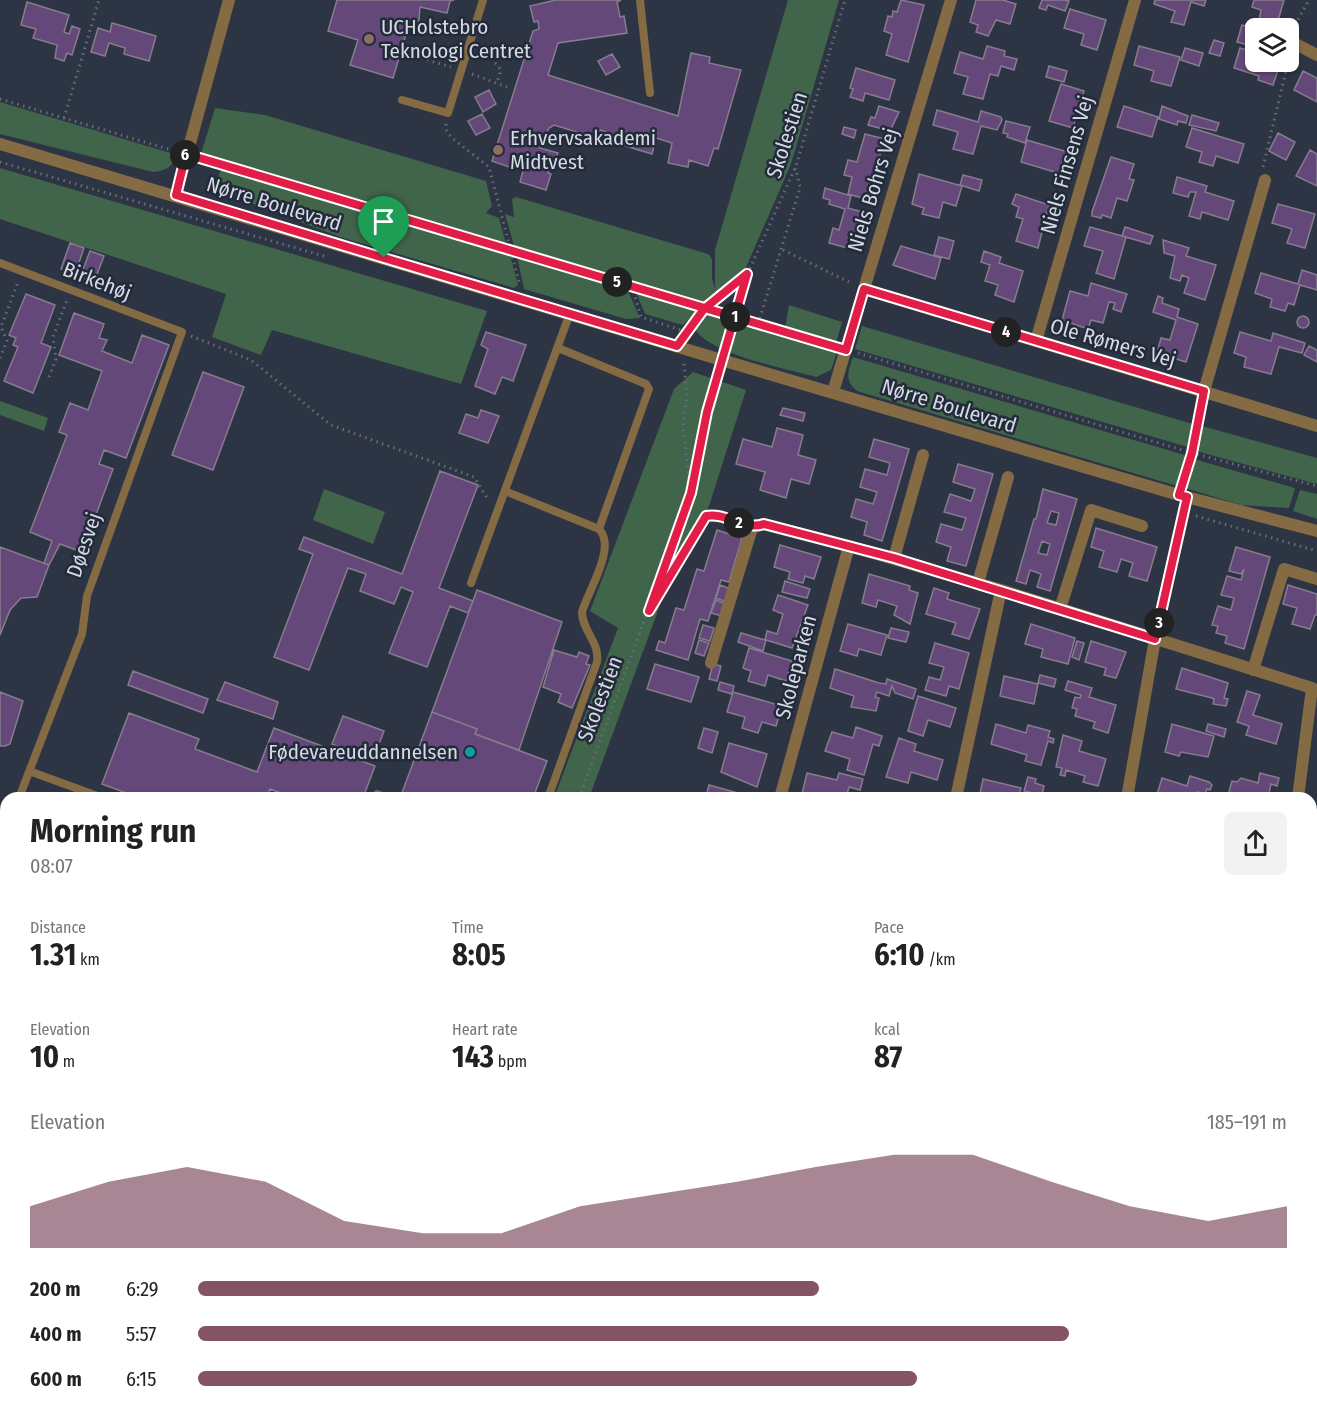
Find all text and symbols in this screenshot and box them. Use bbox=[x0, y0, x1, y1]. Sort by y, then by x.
place label: UCHolstebro Teknologi Centret bbox=[381, 14, 531, 64]
map controls bbox=[1245, 18, 1299, 72]
button: layers bbox=[1245, 18, 1299, 72]
marker: UCHolstebro Teknologi Centret bbox=[362, 32, 376, 46]
street label: Skolestien bbox=[761, 88, 813, 182]
street label: Niels Finsens Vej bbox=[1035, 93, 1099, 237]
place label: Erhvervsakademi Midtvest bbox=[510, 125, 656, 175]
street label: Niels Bohrs Vej bbox=[842, 125, 904, 255]
pin: 6 bbox=[170, 140, 200, 170]
marker: Erhvervsakademi Midtvest bbox=[491, 143, 505, 157]
text: 6 bbox=[181, 145, 189, 164]
street label: Nørre Boulevard bbox=[203, 171, 345, 237]
pin bbox=[358, 196, 409, 258]
icon: arrive bbox=[367, 205, 400, 238]
street label: Birkehøj bbox=[59, 256, 135, 306]
pin: 5 bbox=[602, 267, 632, 297]
text: 5 bbox=[613, 272, 621, 291]
pin: 1 bbox=[720, 302, 750, 332]
text: 1 bbox=[732, 307, 738, 326]
street label: Ole Rømers Vej bbox=[1047, 313, 1179, 373]
pin: 4 bbox=[991, 317, 1021, 347]
text: 4 bbox=[1002, 322, 1010, 341]
street label: Nørre Boulevard bbox=[878, 373, 1020, 439]
pin: 2 bbox=[724, 508, 754, 538]
street label: Døesvej bbox=[61, 509, 107, 581]
text: 2 bbox=[735, 513, 743, 532]
pin: 3 bbox=[1144, 608, 1174, 638]
street label: Skoleparken bbox=[770, 612, 822, 722]
text: 3 bbox=[1155, 613, 1163, 632]
street label: Skolestien bbox=[572, 653, 628, 745]
place label: Fødevareuddannelsen bbox=[268, 739, 458, 765]
marker: Fødevareuddannelsen bbox=[463, 745, 477, 759]
text: Morning run bbox=[30, 811, 196, 851]
button: share bbox=[1224, 812, 1287, 875]
text: 08:07 bbox=[30, 854, 73, 878]
text: Distance bbox=[30, 918, 86, 937]
text: Time bbox=[452, 918, 484, 937]
text: Pace bbox=[874, 918, 904, 937]
text: 1.31 bbox=[30, 937, 76, 973]
text: 8:05 bbox=[452, 937, 506, 973]
text: 6:10 bbox=[874, 937, 925, 973]
text: km bbox=[76, 950, 100, 969]
text: /km bbox=[925, 950, 956, 969]
text: Elevation bbox=[30, 1020, 90, 1039]
text: Heart rate bbox=[452, 1020, 518, 1039]
text: kcal bbox=[874, 1020, 900, 1039]
text: 10 bbox=[30, 1039, 59, 1075]
text: 143 bbox=[452, 1039, 494, 1075]
text: 87 bbox=[874, 1039, 902, 1075]
text: m bbox=[59, 1052, 75, 1071]
text: bpm bbox=[494, 1052, 527, 1071]
text: Elevation bbox=[30, 1110, 105, 1134]
text: 185–191 m bbox=[1207, 1110, 1287, 1134]
text: 200 m bbox=[30, 1277, 81, 1301]
text: 6:29 bbox=[126, 1277, 159, 1301]
text: 400 m bbox=[30, 1322, 82, 1346]
text: 5:57 bbox=[126, 1322, 156, 1346]
text: 600 m bbox=[30, 1367, 82, 1391]
text: 6:15 bbox=[126, 1367, 156, 1391]

